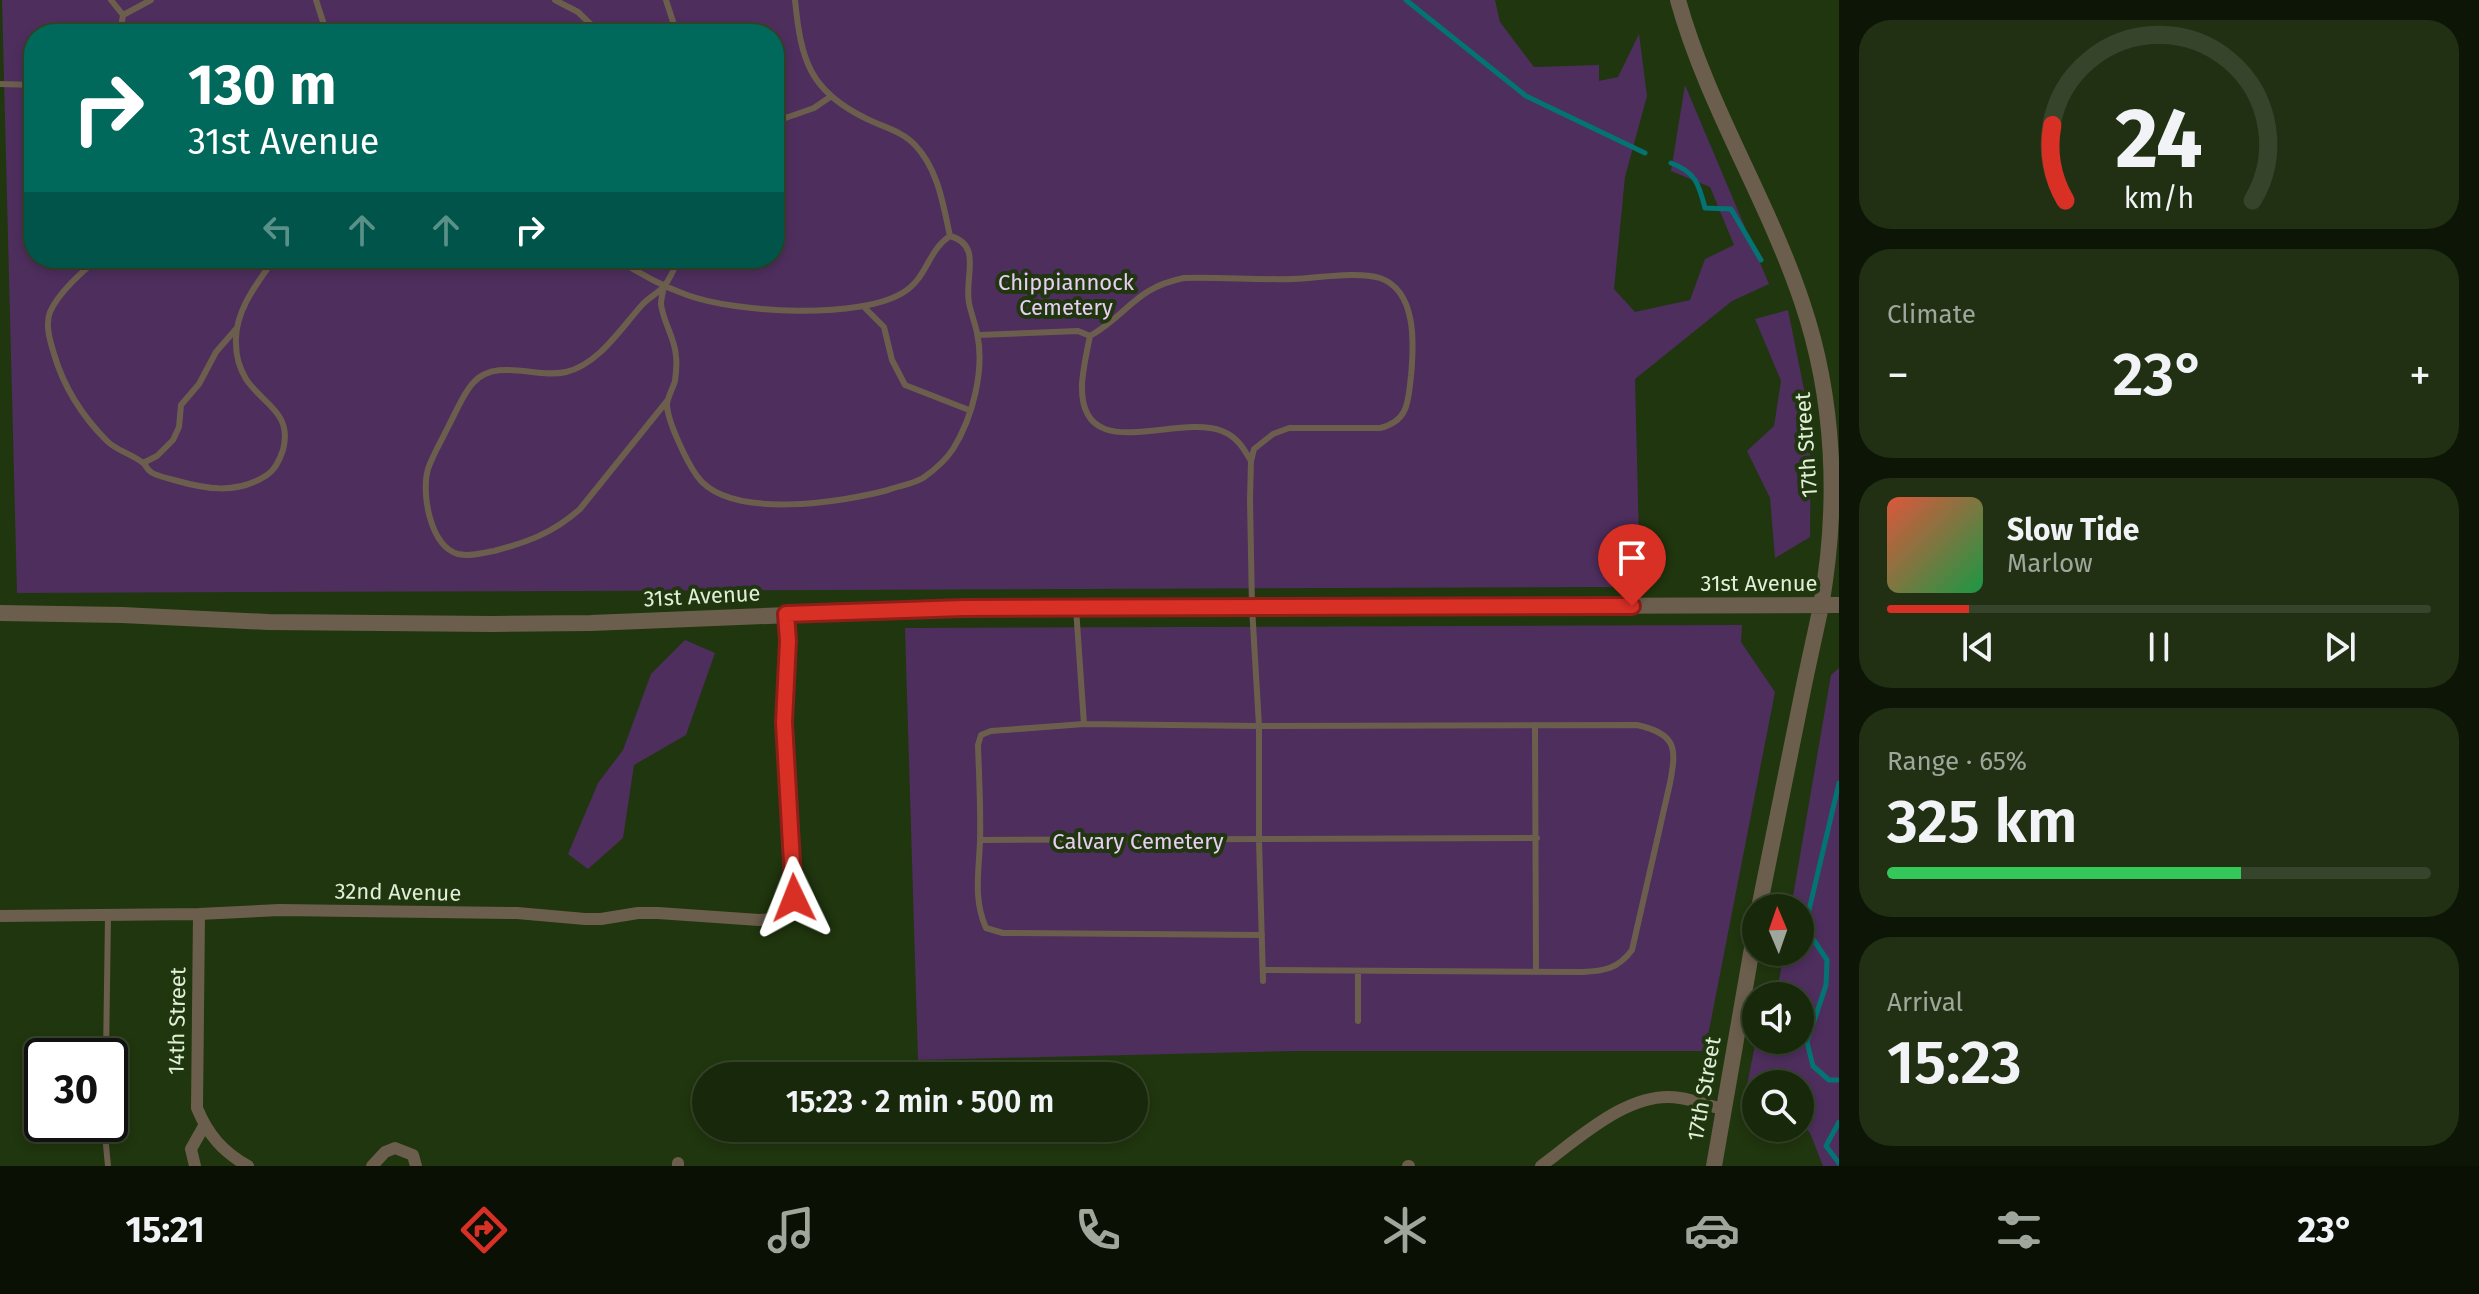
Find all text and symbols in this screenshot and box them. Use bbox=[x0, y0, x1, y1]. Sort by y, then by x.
text: 130 m bbox=[188, 52, 336, 119]
icon: right bbox=[56, 56, 160, 160]
text: 24 bbox=[2115, 88, 2203, 188]
text: 31st Avenue bbox=[188, 120, 379, 164]
text: km/h bbox=[2124, 181, 2194, 216]
icon: left bbox=[256, 208, 300, 252]
icon: ahead bbox=[340, 208, 384, 252]
icon: ahead bbox=[424, 208, 468, 252]
icon: right bbox=[508, 208, 552, 252]
park label: Chippiannock Cemetery bbox=[998, 269, 1135, 321]
text: Climate bbox=[1887, 299, 1976, 330]
text: 23° bbox=[2113, 339, 2205, 411]
text: − bbox=[1887, 349, 1909, 402]
text: + bbox=[2409, 349, 2431, 402]
street label: 17th Street bbox=[1789, 391, 1823, 499]
text: Slow Tide bbox=[2007, 512, 2139, 548]
pin bbox=[1598, 524, 1666, 606]
icon: arrive bbox=[1610, 536, 1654, 580]
text: Marlow bbox=[2007, 548, 2093, 579]
street label: 31st Avenue bbox=[1700, 570, 1818, 597]
street label: 31st Avenue bbox=[643, 579, 761, 613]
icon: previous bbox=[1956, 625, 2000, 669]
icon: pause bbox=[2137, 625, 2181, 669]
icon: next bbox=[2318, 625, 2362, 669]
text: Range · 65% bbox=[1887, 746, 2027, 777]
text: 325 km bbox=[1887, 786, 2078, 858]
park label: Calvary Cemetery bbox=[1052, 828, 1224, 855]
position arrow bbox=[752, 856, 836, 940]
street label: 32nd Avenue bbox=[335, 877, 461, 907]
north arrow bbox=[1742, 894, 1814, 966]
map controls bbox=[1742, 894, 1814, 1142]
street label: 14th Street bbox=[163, 967, 191, 1075]
button: sound bbox=[1742, 982, 1814, 1054]
text: Arrival bbox=[1887, 987, 1963, 1018]
text: 15:23 bbox=[1887, 1027, 2022, 1099]
street label: 17th Street bbox=[1682, 1035, 1726, 1143]
speed limit sign: 30 bbox=[24, 1038, 128, 1142]
button: search bbox=[1742, 1070, 1814, 1142]
text: 15:23 · 2 min · 500 m bbox=[786, 1084, 1054, 1120]
icon: directions bbox=[456, 1202, 512, 1258]
icon: music bbox=[763, 1202, 819, 1258]
icon: phone bbox=[1070, 1202, 1126, 1258]
icon: climate bbox=[1377, 1202, 1433, 1258]
icon: car bbox=[1684, 1202, 1740, 1258]
icon: filters bbox=[1991, 1202, 2047, 1258]
text: 15:21 bbox=[125, 1208, 205, 1252]
text: 23° bbox=[2298, 1208, 2353, 1252]

